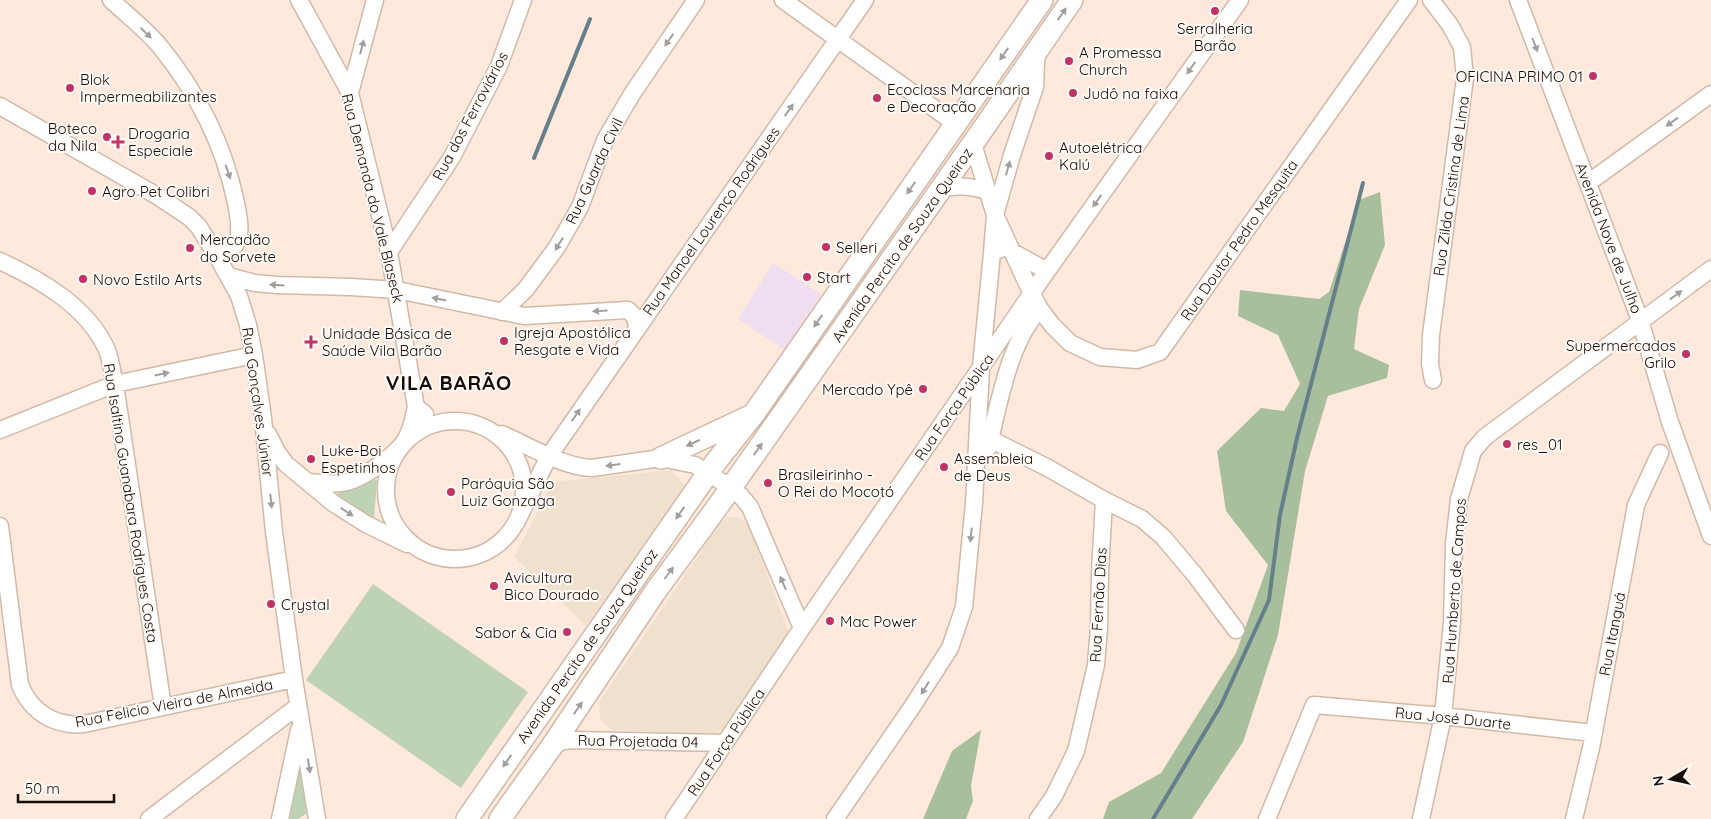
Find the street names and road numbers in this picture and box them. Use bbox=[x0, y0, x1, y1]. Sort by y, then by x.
street label: Rua dos Ferroviários bbox=[428, 48, 512, 184]
street label: Rua Demanda do Vale Blaseck bbox=[338, 91, 408, 305]
street label: Rua Zilda Cristina de Lima bbox=[1429, 95, 1473, 277]
street label: Rua Guarda Civil bbox=[561, 115, 627, 227]
street label: Rua Manoel Lourenço Rodrigues bbox=[638, 123, 784, 319]
street label: Avenida Percito de Souza Queiroz bbox=[827, 144, 977, 346]
street label: Rua Doutor Pedro Mesquita bbox=[1176, 156, 1302, 324]
street label: Avenida Nove de Julho bbox=[1571, 160, 1647, 316]
street label: Rua Gonçalves Júnior bbox=[238, 326, 278, 478]
street label: Rua Força Pública bbox=[910, 350, 998, 464]
street label: Rua Isaltino Guanabara Rodrigues Costa bbox=[100, 362, 162, 644]
street label: Rua Humberto de Campos bbox=[1438, 498, 1470, 684]
street label: Avenida Percito de Souza Queiroz bbox=[512, 545, 662, 747]
street label: Rua Fernão Dias bbox=[1085, 547, 1111, 663]
street label: Rua Itanguá bbox=[1595, 590, 1629, 678]
street label: Rua Felicio Vieira de Almeida bbox=[73, 674, 275, 732]
street label: Rua Força Pública bbox=[683, 685, 769, 799]
street label: Rua José Duarte bbox=[1394, 702, 1512, 734]
street label: Rua Projetada 04 bbox=[577, 730, 699, 752]

